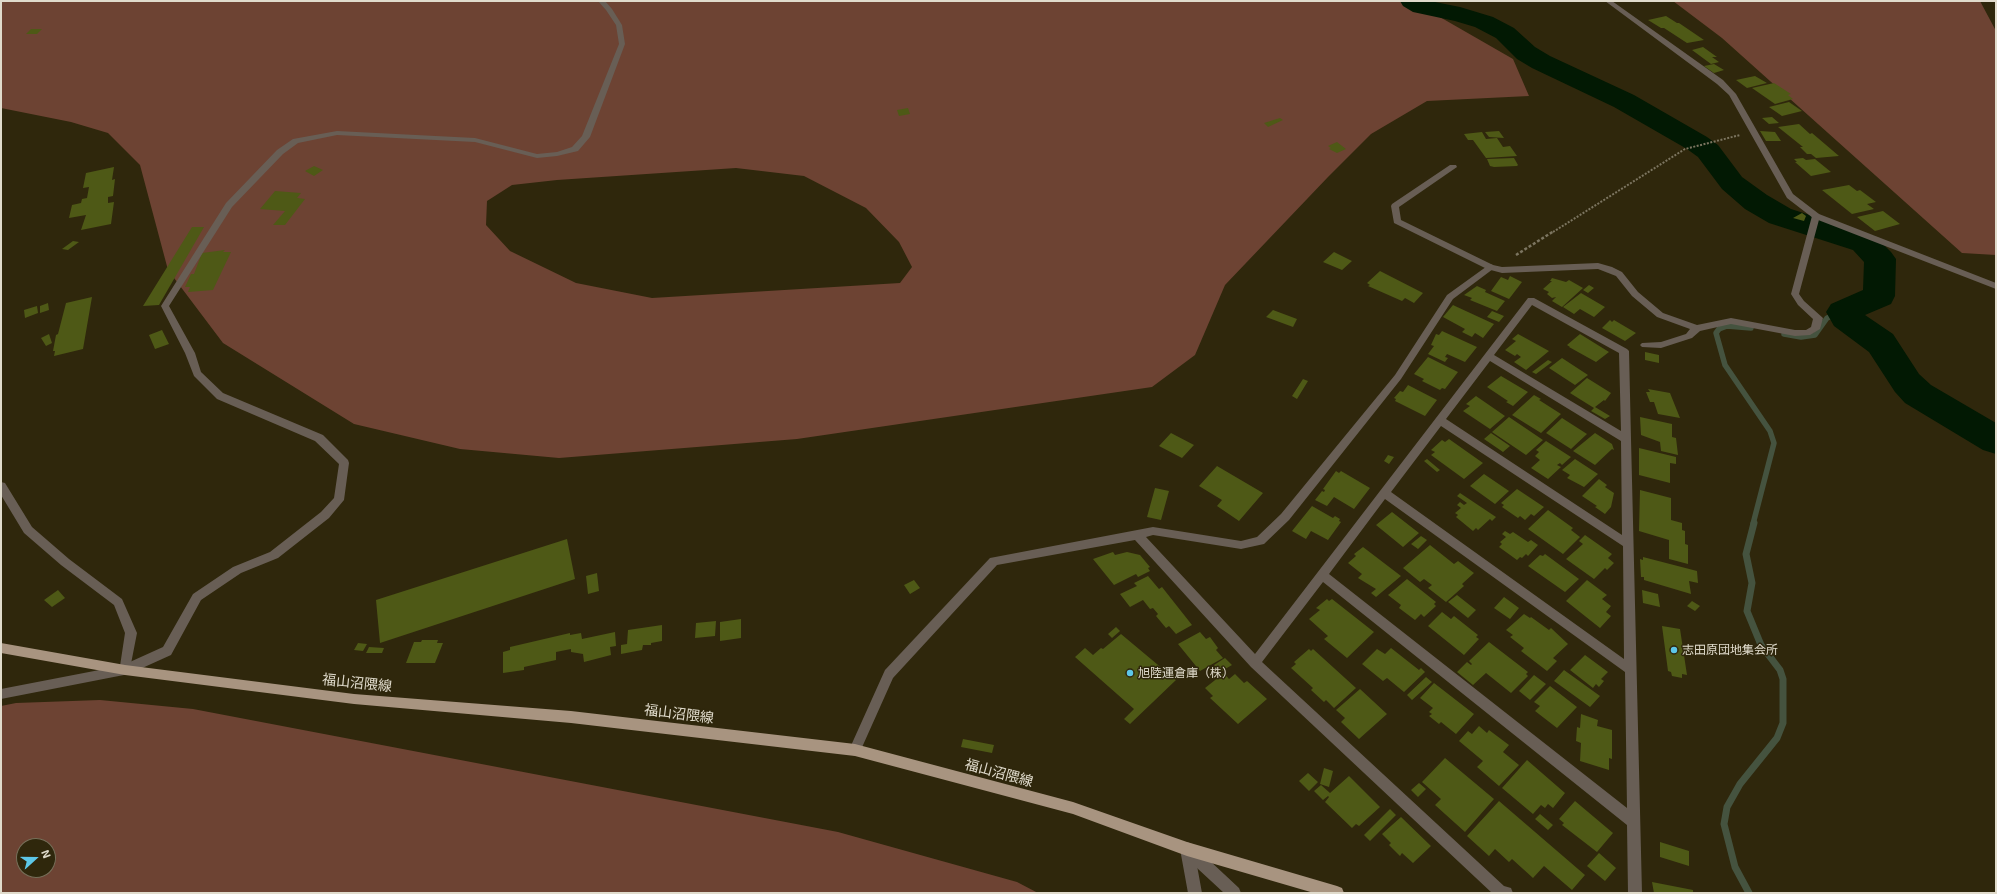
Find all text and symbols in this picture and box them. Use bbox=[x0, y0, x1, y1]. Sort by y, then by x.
place label: 志田原団地集会所 bbox=[1682, 643, 1778, 657]
marker: 志田原団地集会所 bbox=[1669, 645, 1679, 655]
place label: 旭陸運倉庫（株） bbox=[1138, 666, 1234, 680]
marker: 旭陸運倉庫（株） bbox=[1125, 668, 1135, 678]
street label: 福山沼隈線 bbox=[321, 671, 393, 695]
street label: 福山沼隈線 bbox=[643, 701, 715, 727]
street label: 福山沼隈線 bbox=[963, 756, 1035, 790]
north arrow bbox=[16, 838, 56, 878]
text: N bbox=[39, 848, 54, 860]

